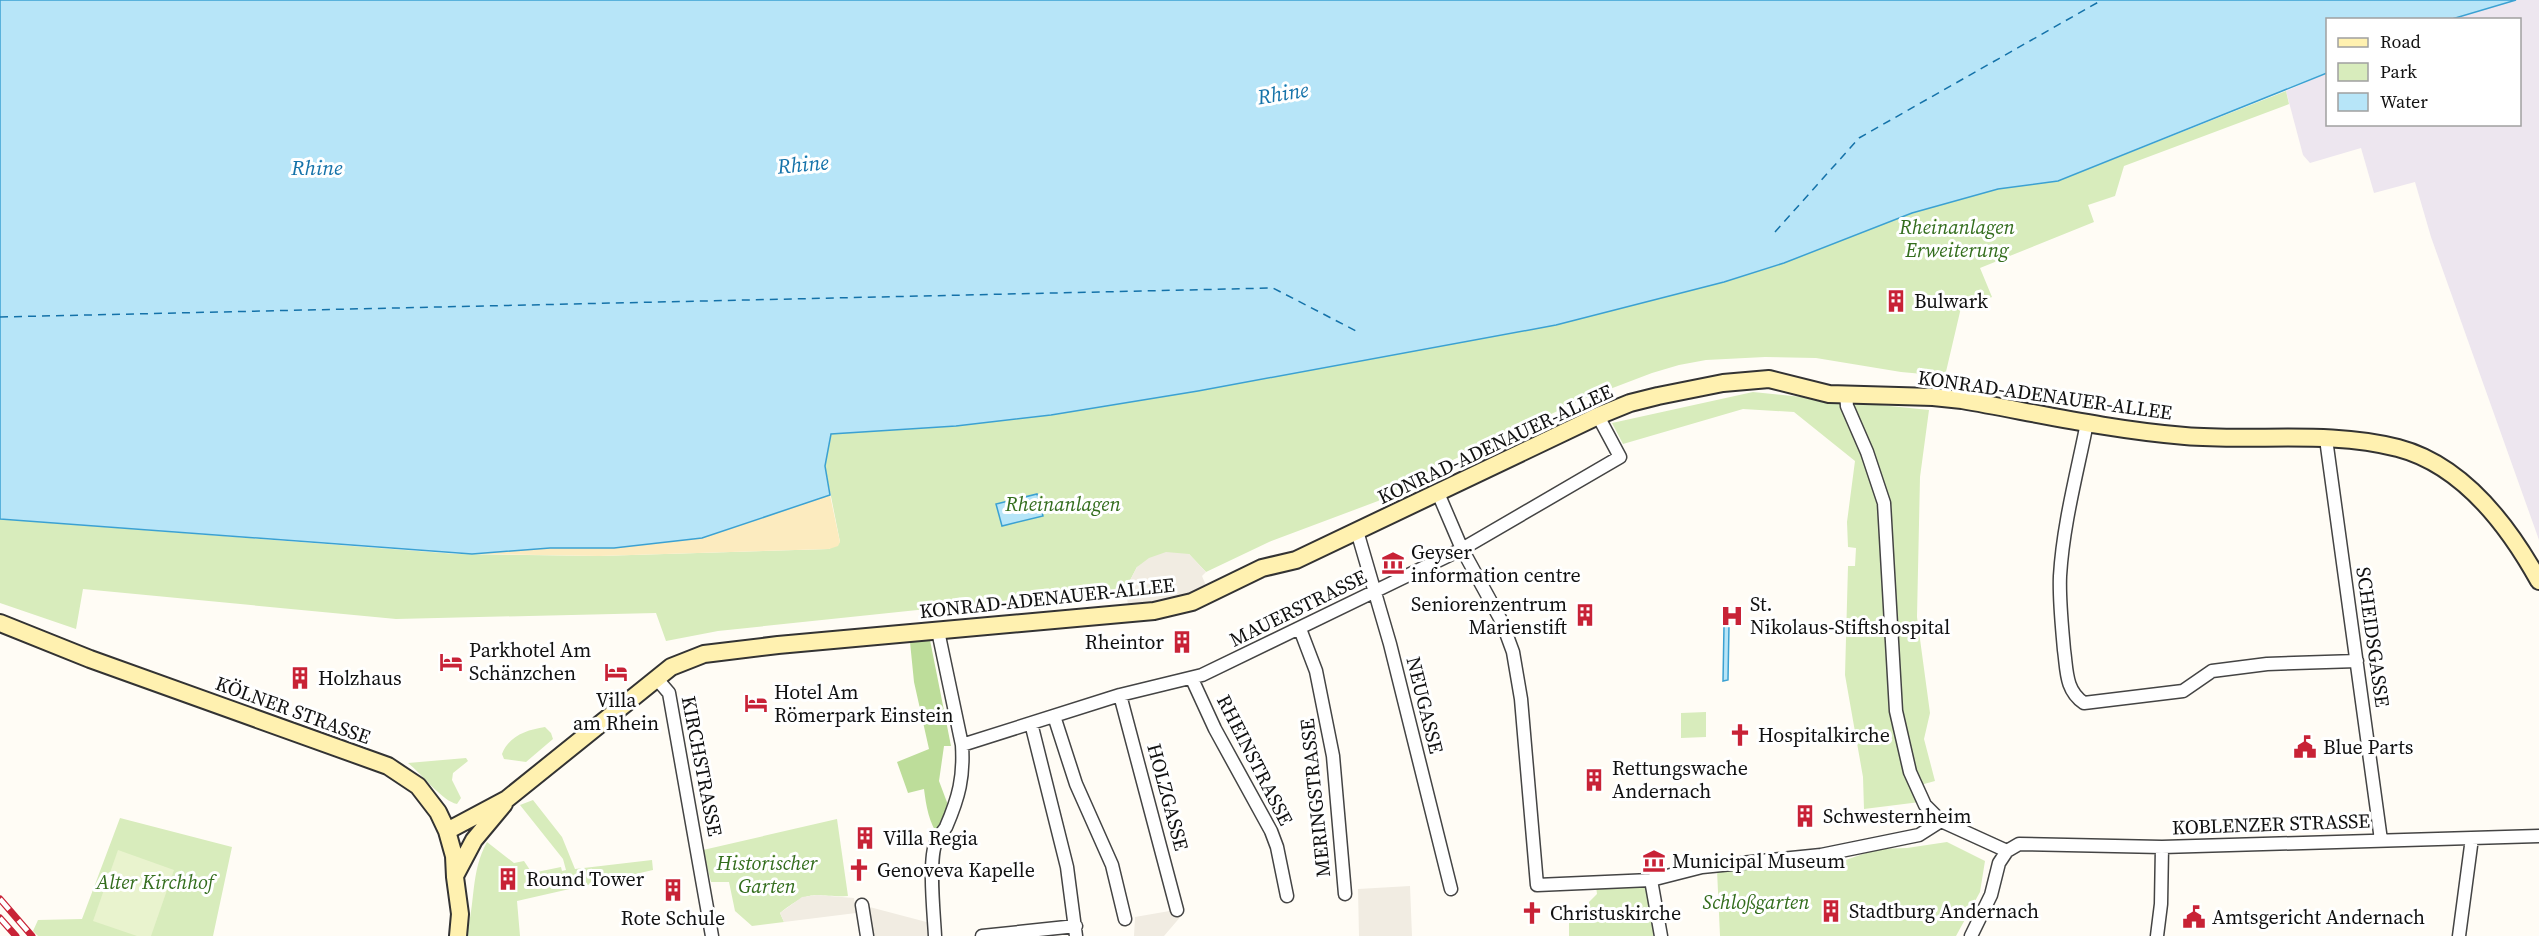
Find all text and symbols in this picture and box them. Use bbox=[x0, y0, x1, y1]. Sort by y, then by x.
legend bbox=[2326, 18, 2521, 126]
text: Road bbox=[2380, 29, 2421, 54]
text: Park bbox=[2380, 59, 2417, 84]
water label: Rhine bbox=[1254, 75, 1311, 111]
text: Water bbox=[2380, 89, 2428, 114]
water label: Rhine bbox=[775, 147, 830, 181]
water label: Rhine bbox=[290, 153, 343, 182]
park label: Rheinanlagen Erweiterung bbox=[1898, 213, 2015, 264]
place label: Bulwark bbox=[1914, 287, 1988, 315]
building icon: Bulwark bbox=[1883, 288, 1909, 314]
street label: KONRAD-ADENAUER-ALLEE bbox=[1916, 363, 2174, 427]
street label: KONRAD-ADENAUER-ALLEE bbox=[1373, 377, 1617, 511]
park label: Rheinanlagen bbox=[1004, 490, 1121, 518]
place label: Geyser information centre bbox=[1411, 538, 1581, 589]
museum icon: Geyser information centre bbox=[1380, 550, 1406, 576]
street label: MAUERSTRASSE bbox=[1224, 563, 1372, 653]
street label: SCHEIDSGASSE bbox=[2349, 565, 2397, 709]
street label: KONRAD-ADENAUER-ALLEE bbox=[918, 571, 1176, 625]
place label: Seniorenzentrum Marienstift bbox=[1411, 590, 1567, 641]
place label: St. Nikolaus-Stiftshospital bbox=[1750, 590, 1950, 641]
building icon: Seniorenzentrum Marienstift bbox=[1572, 602, 1598, 628]
hospital icon: St. Nikolaus-Stiftshospital bbox=[1719, 603, 1745, 629]
place label: Rheintor bbox=[1085, 628, 1165, 656]
building icon: Rheintor bbox=[1169, 629, 1195, 655]
place label: Parkhotel Am Schänzchen bbox=[469, 636, 591, 687]
hotel icon: Parkhotel Am Schänzchen bbox=[438, 649, 464, 675]
street label: NEUGASSE bbox=[1399, 654, 1451, 756]
hotel icon: Villa am Rhein bbox=[603, 659, 629, 685]
place label: Holzhaus bbox=[318, 664, 402, 692]
building icon: Holzhaus bbox=[287, 665, 313, 691]
street label: KÖLNER STRASSE bbox=[212, 669, 374, 751]
place label: Hotel Am Römerpark Einstein bbox=[774, 678, 954, 729]
place label: Villa am Rhein bbox=[573, 686, 659, 737]
hotel icon: Hotel Am Römerpark Einstein bbox=[743, 690, 769, 716]
street label: RHEINSTRASSE bbox=[1210, 690, 1300, 830]
street label: KIRCHSTRASSE bbox=[675, 693, 729, 839]
street label: MERINGSTRASSE bbox=[1293, 717, 1337, 879]
place label: Hospitalkirche bbox=[1758, 721, 1890, 749]
church icon: Hospitalkirche bbox=[1727, 722, 1753, 748]
place label: Blue Parts bbox=[2323, 733, 2413, 761]
public building icon: Blue Parts bbox=[2292, 734, 2318, 760]
street label: HOLZGASSE bbox=[1140, 740, 1196, 854]
place label: Rettungswache Andernach bbox=[1612, 754, 1748, 805]
building icon: Rettungswache Andernach bbox=[1581, 767, 1607, 793]
place label: Schwesternheim bbox=[1823, 802, 1971, 830]
building icon: Schwesternheim bbox=[1792, 803, 1818, 829]
street label: KOBLENZER STRASSE bbox=[2171, 807, 2371, 841]
place label: Villa Regia bbox=[883, 824, 979, 852]
building icon: Villa Regia bbox=[852, 825, 878, 851]
place label: Municipal Museum bbox=[1672, 847, 1845, 875]
museum icon: Municipal Museum bbox=[1641, 848, 1667, 874]
park label: Historischer Garten bbox=[716, 849, 818, 900]
place label: Genoveva Kapelle bbox=[877, 856, 1035, 884]
church icon: Genoveva Kapelle bbox=[846, 857, 872, 883]
place label: Round Tower bbox=[526, 865, 645, 893]
building icon: Round Tower bbox=[495, 866, 521, 892]
park label: Alter Kirchhof bbox=[95, 868, 218, 896]
building icon: Rote Schule bbox=[660, 877, 686, 903]
park label: Schloßgarten bbox=[1703, 888, 1810, 916]
place label: Stadtburg Andernach bbox=[1849, 897, 2039, 925]
building icon: Stadtburg Andernach bbox=[1818, 898, 1844, 924]
place label: Christuskirche bbox=[1550, 899, 1681, 927]
church icon: Christuskirche bbox=[1519, 900, 1545, 926]
place label: Amtsgericht Andernach bbox=[2212, 903, 2425, 931]
place label: Rote Schule bbox=[621, 904, 725, 932]
public building icon: Amtsgericht Andernach bbox=[2181, 904, 2207, 930]

